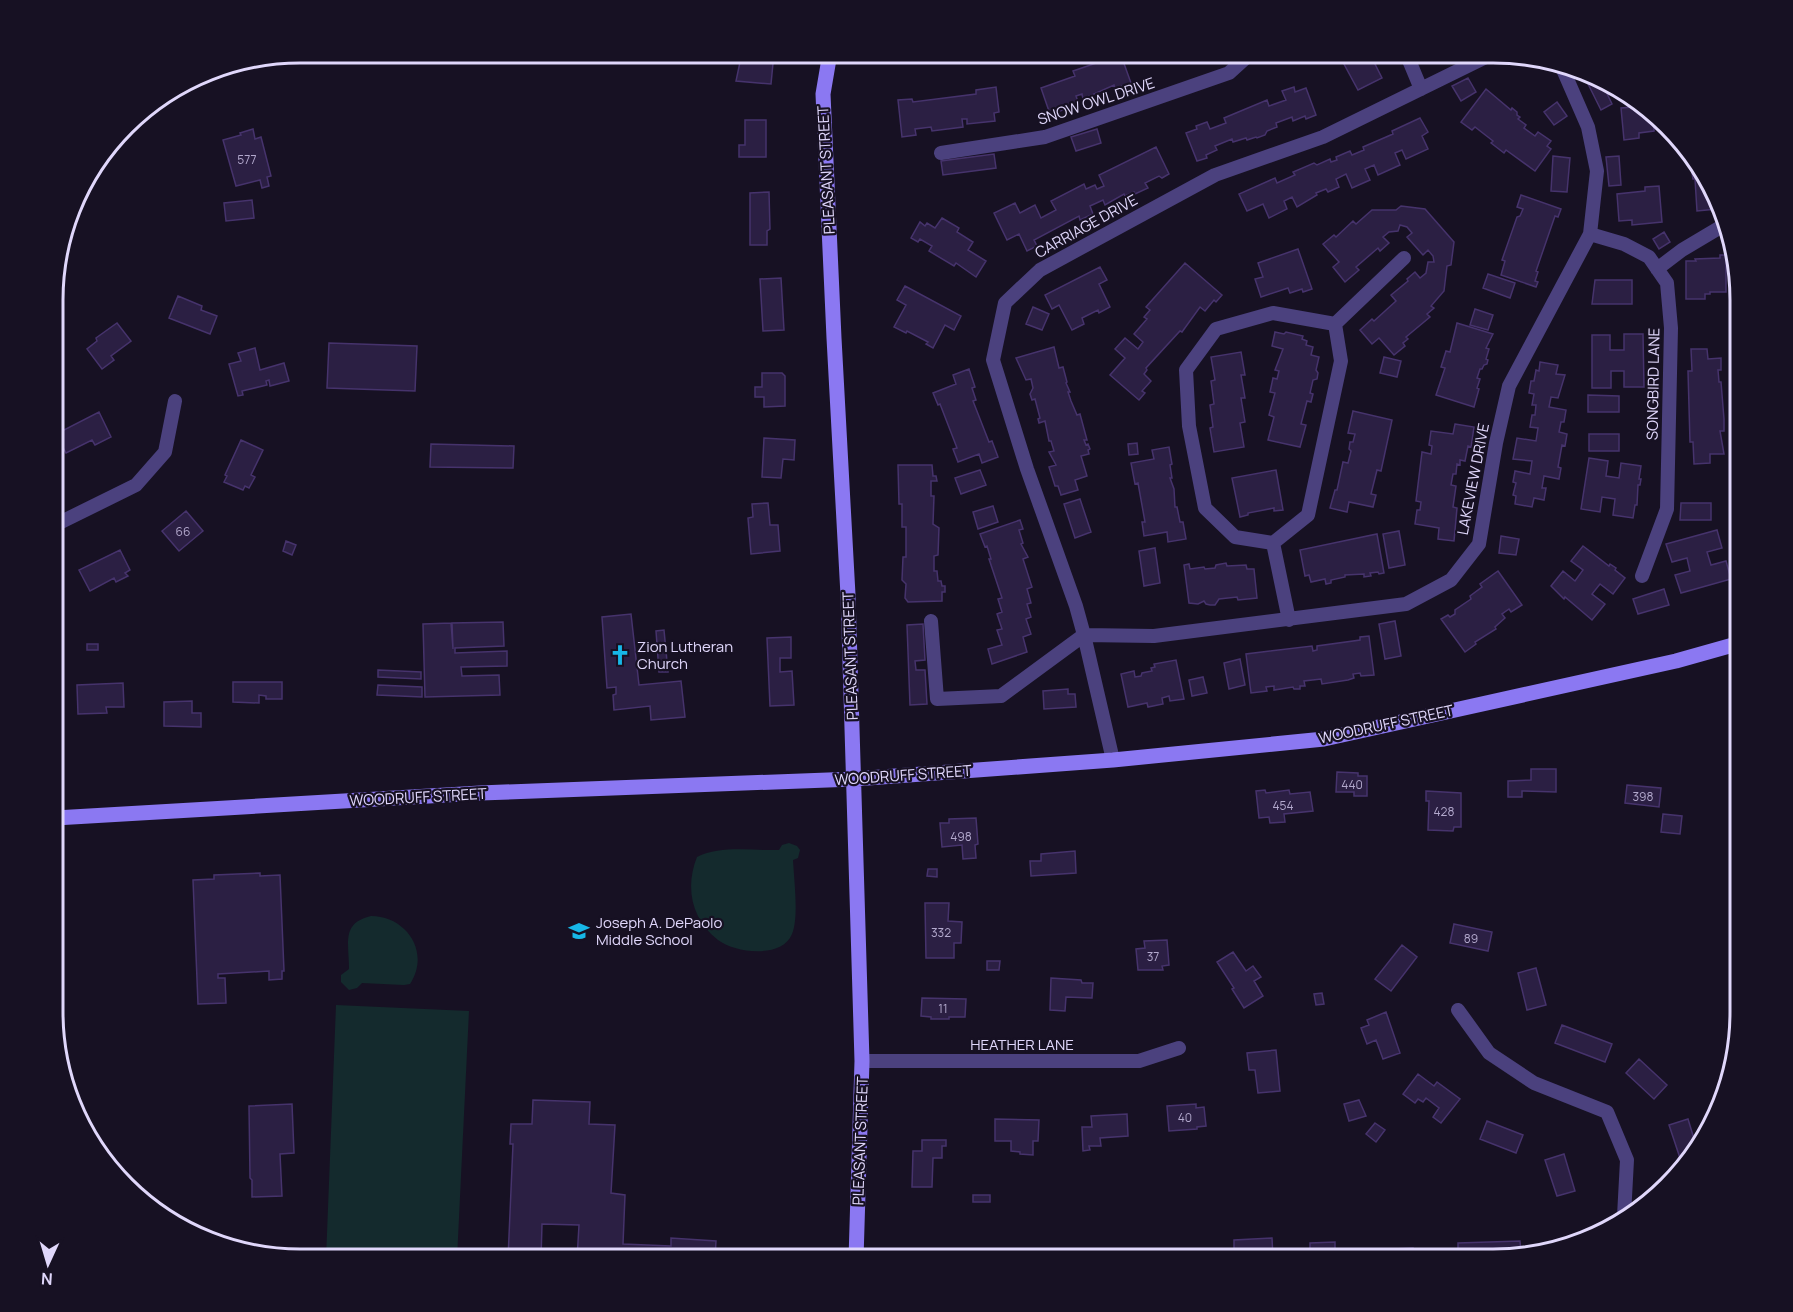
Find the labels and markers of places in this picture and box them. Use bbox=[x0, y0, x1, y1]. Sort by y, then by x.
place label: Zion Lutheran Church bbox=[637, 636, 733, 674]
church icon: Zion Lutheran Church bbox=[608, 643, 632, 667]
place label: Joseph A. DePaolo Middle School bbox=[596, 912, 723, 950]
school or university icon: Joseph A. DePaolo Middle School bbox=[567, 919, 591, 943]

